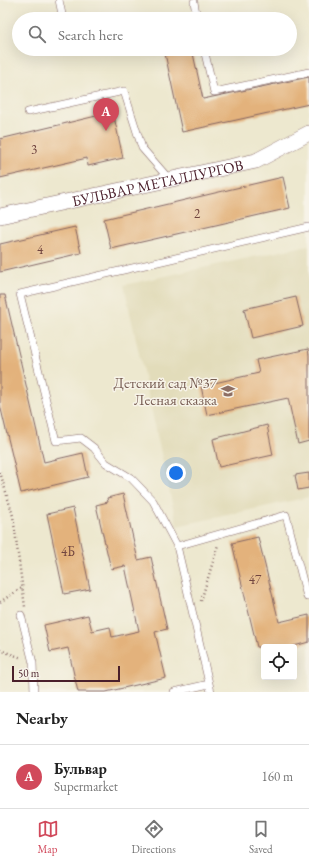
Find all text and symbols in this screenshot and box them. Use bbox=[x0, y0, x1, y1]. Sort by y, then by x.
search box bbox=[12, 12, 297, 56]
icon: search bbox=[26, 23, 48, 45]
text: Search here bbox=[58, 25, 123, 44]
pin: A bbox=[93, 98, 119, 131]
house number: 3 bbox=[31, 141, 37, 158]
street label: БУЛЬВАР МЕТАЛЛУРГОВ bbox=[70, 154, 245, 210]
house number: 2 bbox=[194, 205, 201, 222]
house number: 4 bbox=[37, 241, 44, 258]
place label: Детский сад №37 Лесная сказка bbox=[113, 373, 218, 409]
school or university icon: Детский сад №37 Лесная сказка bbox=[220, 383, 236, 399]
your location bbox=[166, 463, 186, 483]
house number: 4Б bbox=[61, 543, 75, 560]
house number: 47 bbox=[249, 571, 262, 588]
map controls bbox=[261, 644, 297, 680]
button: locate bbox=[261, 644, 297, 680]
scale bar bbox=[12, 664, 120, 683]
text: 50 m bbox=[18, 666, 39, 680]
text: Nearby bbox=[16, 707, 68, 729]
text: Бульвар bbox=[54, 759, 107, 778]
text: A bbox=[24, 768, 34, 785]
text: 160 m bbox=[262, 768, 293, 785]
text: Supermarket bbox=[54, 778, 118, 795]
tab: Map bbox=[37, 818, 59, 856]
tab: Directions bbox=[132, 818, 176, 856]
tab: Saved bbox=[249, 818, 272, 856]

